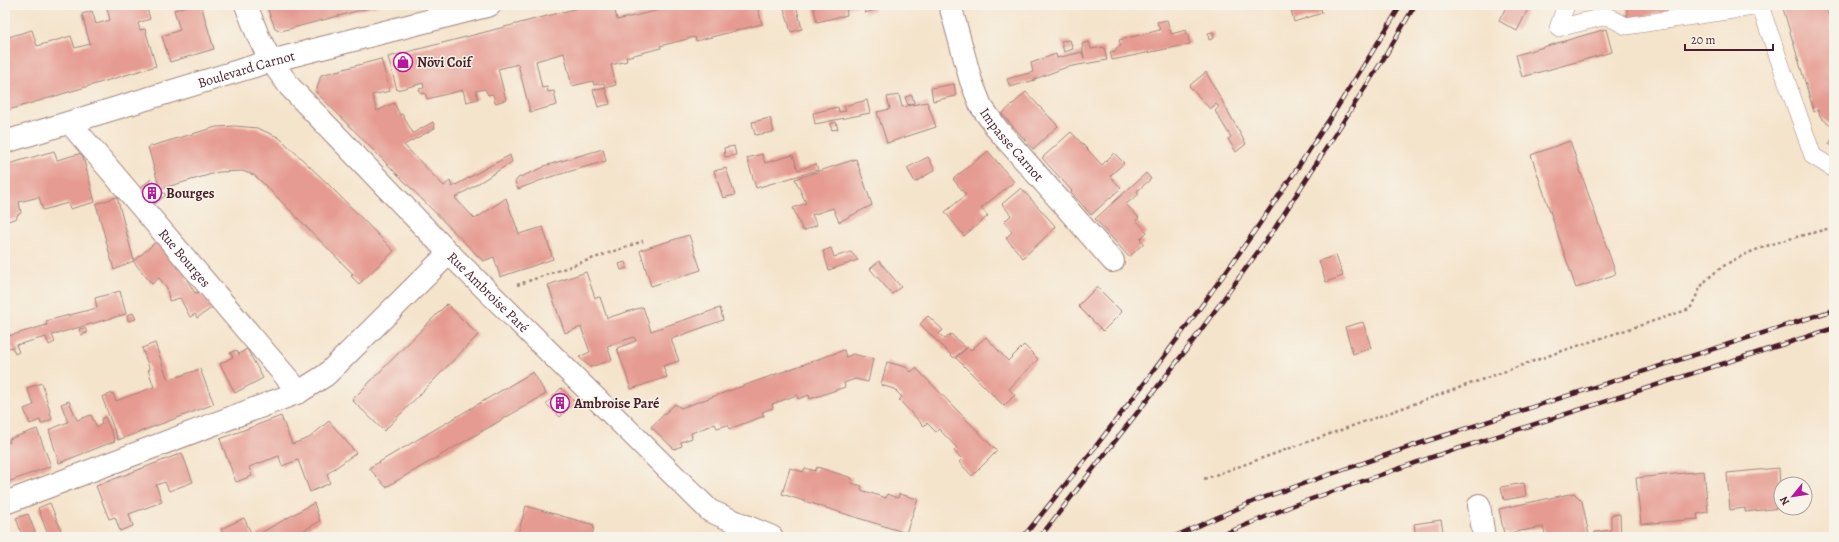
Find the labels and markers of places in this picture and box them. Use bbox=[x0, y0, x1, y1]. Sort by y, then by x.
shop icon: Növi Coif bbox=[392, 51, 414, 73]
place label: Növi Coif bbox=[417, 53, 474, 72]
building icon: Bourges bbox=[141, 182, 163, 204]
place label: Bourges bbox=[166, 184, 215, 203]
building icon: Ambroise Paré bbox=[549, 392, 571, 414]
place label: Ambroise Paré bbox=[573, 394, 660, 413]

